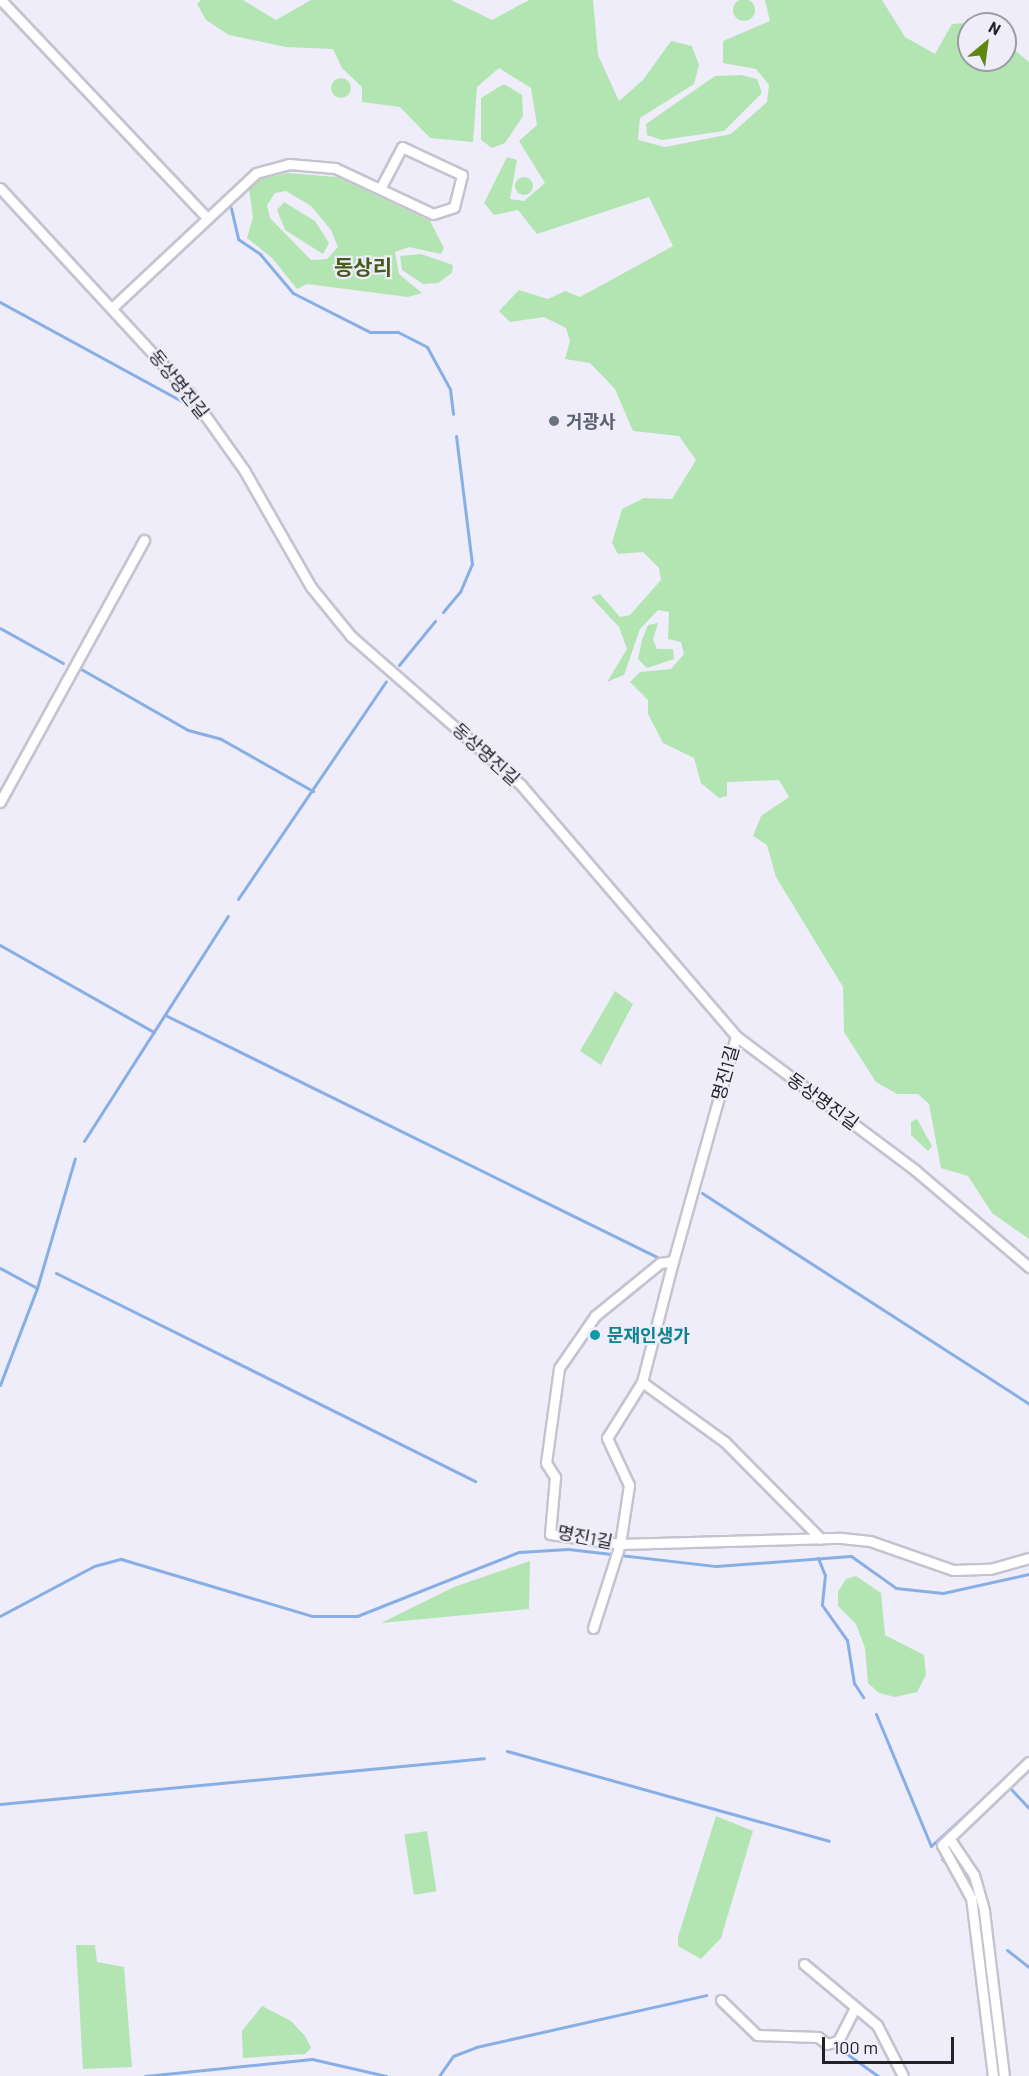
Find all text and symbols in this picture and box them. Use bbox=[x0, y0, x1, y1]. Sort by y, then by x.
north arrow bbox=[957, 12, 1017, 72]
text: N bbox=[986, 17, 1004, 38]
district label: 동상리 bbox=[334, 254, 392, 280]
street label: 동상명진길 bbox=[145, 345, 213, 423]
place label: 거광사 bbox=[566, 410, 616, 432]
marker: 거광사 bbox=[547, 414, 561, 428]
street label: 동상명진길 bbox=[448, 718, 524, 790]
street label: 명진1길 bbox=[707, 1043, 743, 1103]
street label: 동상명진길 bbox=[783, 1068, 863, 1134]
place label: 문재인생가 bbox=[607, 1324, 690, 1346]
marker: 문재인생가 bbox=[588, 1328, 602, 1342]
street label: 명진1길 bbox=[555, 1521, 615, 1553]
scale bar bbox=[825, 2025, 957, 2063]
text: 100 m bbox=[833, 2036, 878, 2058]

